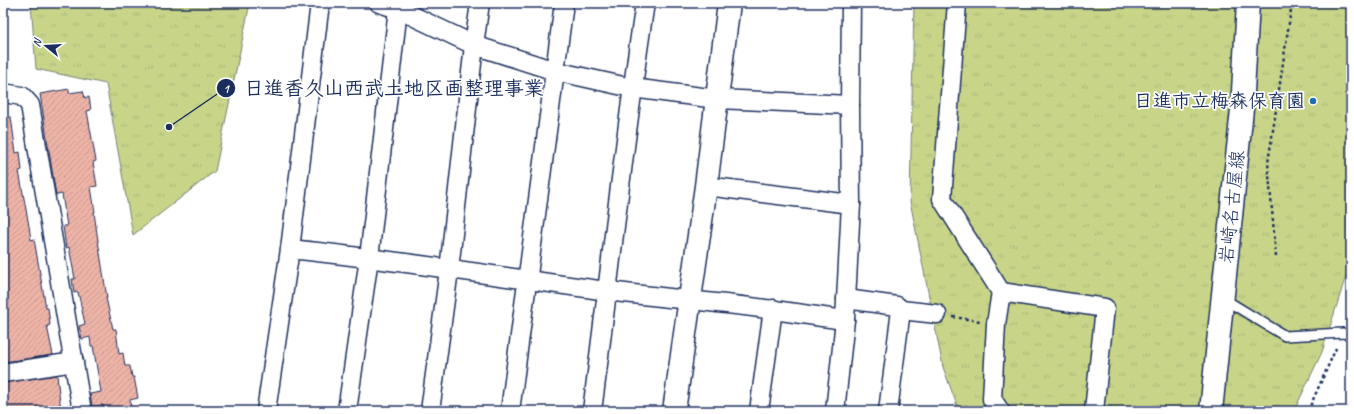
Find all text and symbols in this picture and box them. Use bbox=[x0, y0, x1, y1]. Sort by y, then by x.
north arrow bbox=[26, 26, 66, 66]
text: N bbox=[29, 35, 45, 48]
callout: 日進香久山西武土地区画整理事業 bbox=[216, 72, 552, 104]
text: 日進香久山西武土地区画整理事業 bbox=[244, 76, 544, 101]
text: 1 bbox=[223, 81, 230, 97]
place label: 日進市立梅森保育園 bbox=[1134, 89, 1305, 113]
marker: 日進市立梅森保育園 bbox=[1308, 96, 1318, 106]
street label: 岩崎名古屋線 bbox=[1214, 149, 1250, 265]

